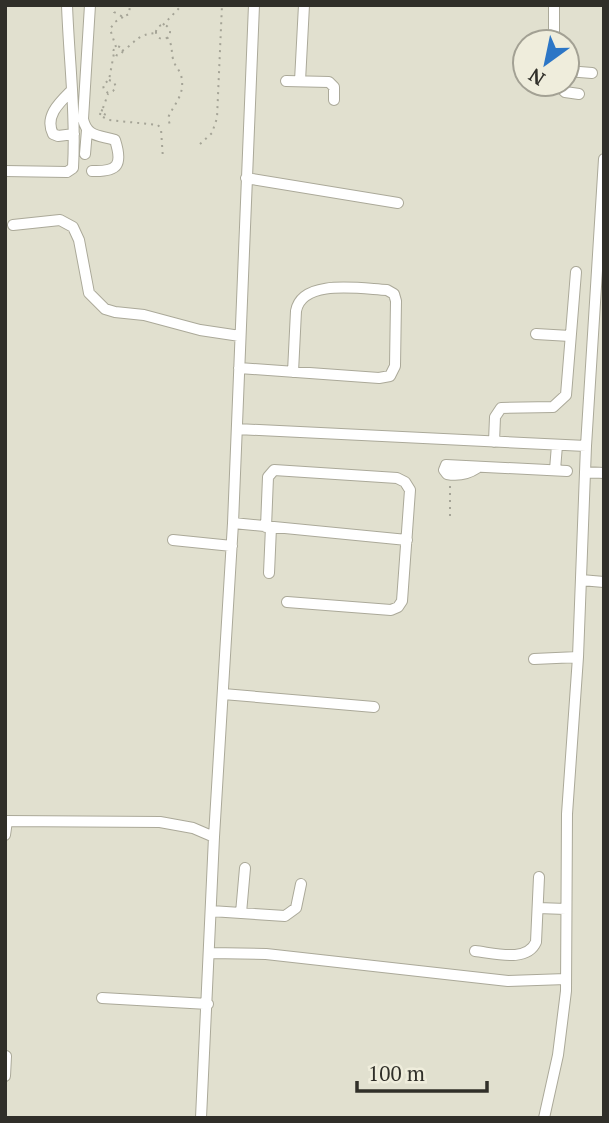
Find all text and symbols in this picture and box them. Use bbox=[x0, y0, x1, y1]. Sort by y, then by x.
north arrow bbox=[511, 28, 581, 98]
text: N bbox=[523, 63, 549, 92]
scale bar bbox=[357, 1050, 486, 1094]
text: 100 m bbox=[368, 1059, 425, 1087]

